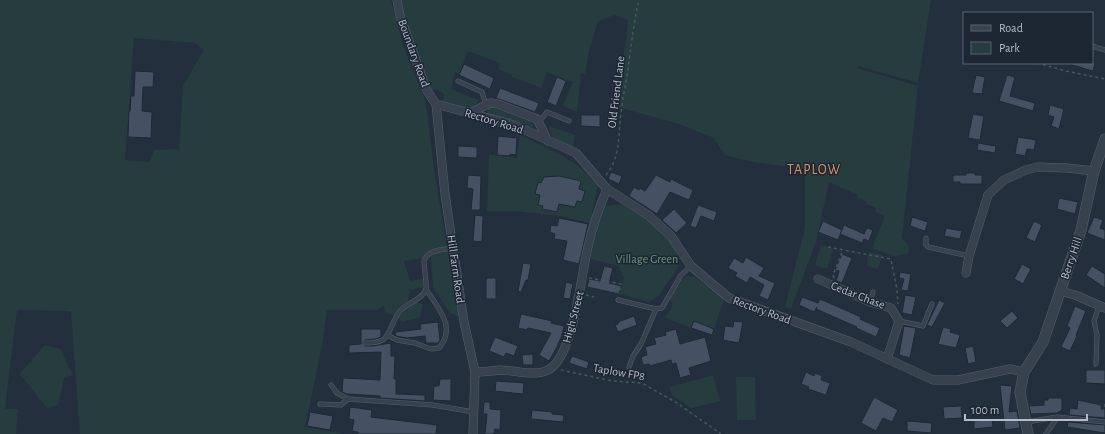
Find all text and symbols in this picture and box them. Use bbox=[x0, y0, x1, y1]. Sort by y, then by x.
legend bbox=[963, 12, 1093, 64]
street label: Boundary Road bbox=[395, 18, 432, 89]
text: Road bbox=[999, 22, 1023, 34]
text: Park bbox=[999, 42, 1020, 54]
street label: Old Friend Lane bbox=[606, 55, 626, 129]
street label: Rectory Road bbox=[463, 106, 525, 137]
district label: TAPLOW bbox=[787, 163, 841, 177]
street label: Hill Farm Road bbox=[445, 234, 467, 304]
street label: Berry Hill bbox=[1058, 235, 1085, 281]
park label: Village Green bbox=[616, 253, 678, 265]
street label: Cedar Chase bbox=[829, 279, 887, 311]
street label: High Street bbox=[560, 289, 586, 344]
street label: Rectory Road bbox=[731, 294, 793, 327]
street label: Taplow FP8 bbox=[592, 362, 646, 383]
scale bar bbox=[965, 396, 1087, 422]
text: 100 m bbox=[971, 404, 999, 416]

